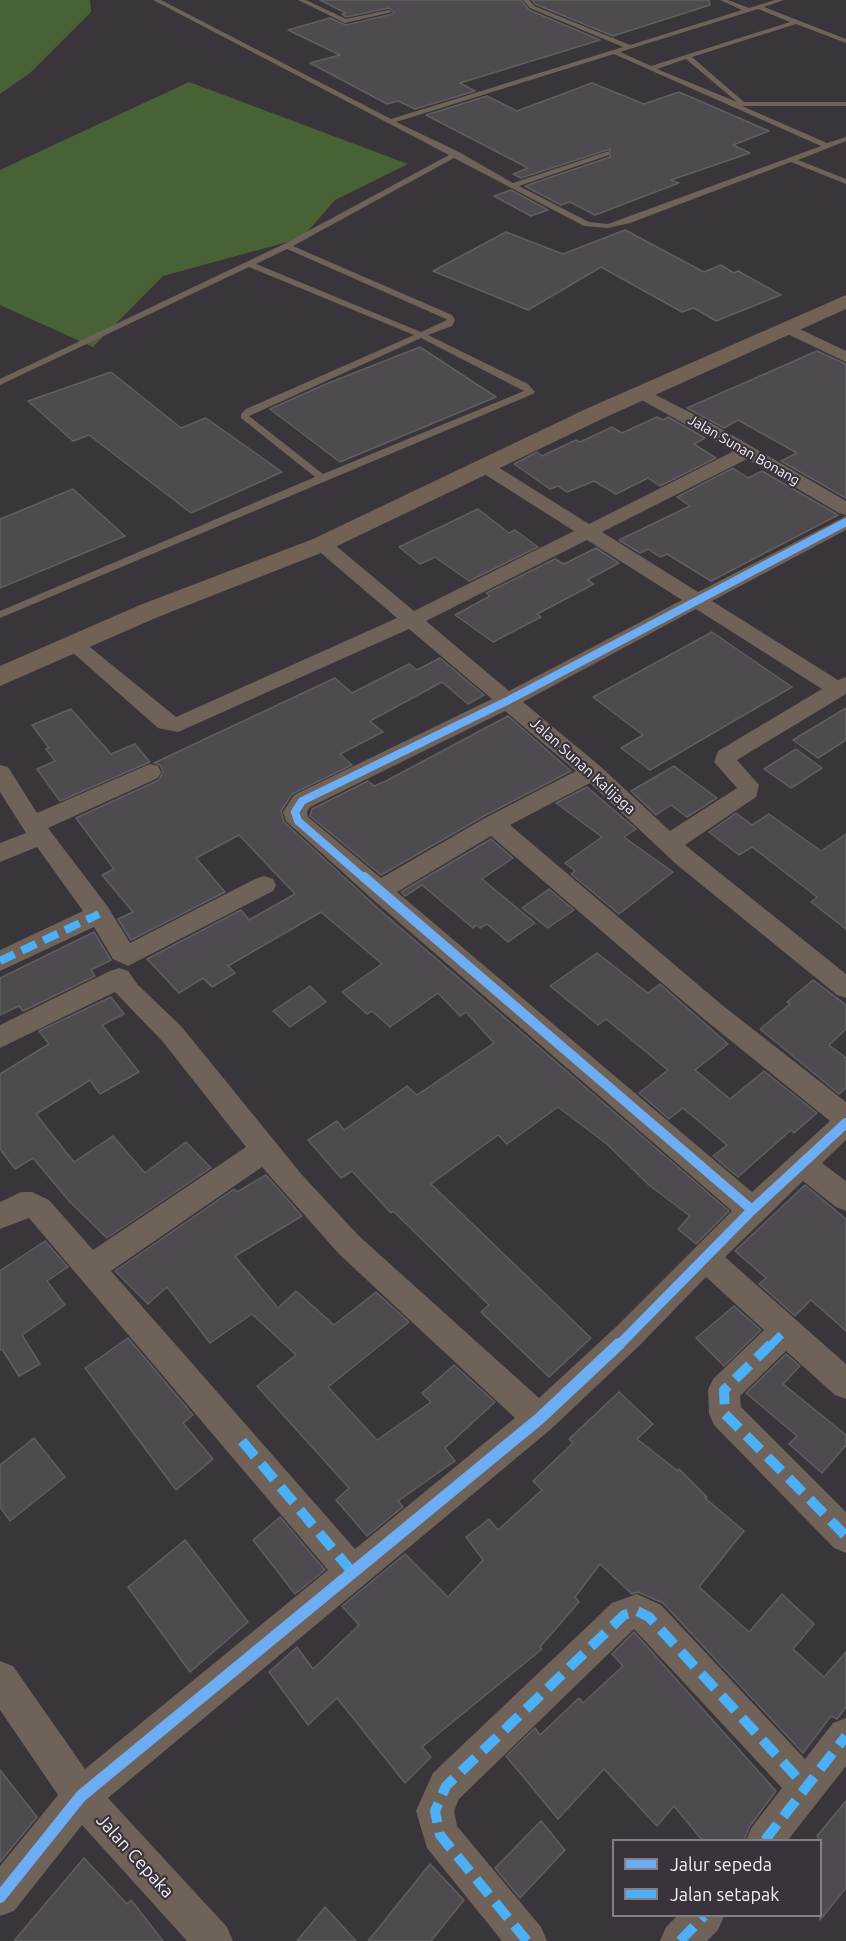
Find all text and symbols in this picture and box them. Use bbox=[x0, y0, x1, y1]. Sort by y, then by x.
street label: Jalan Sunan Bonang bbox=[685, 411, 803, 489]
street label: Jalan Sunan Kalijaga bbox=[527, 714, 639, 818]
street label: Jalan Cepaka bbox=[92, 1810, 178, 1902]
legend bbox=[612, 1839, 822, 1917]
text: Jalur sepeda bbox=[670, 1854, 772, 1874]
text: Jalan setapak bbox=[670, 1884, 779, 1904]

